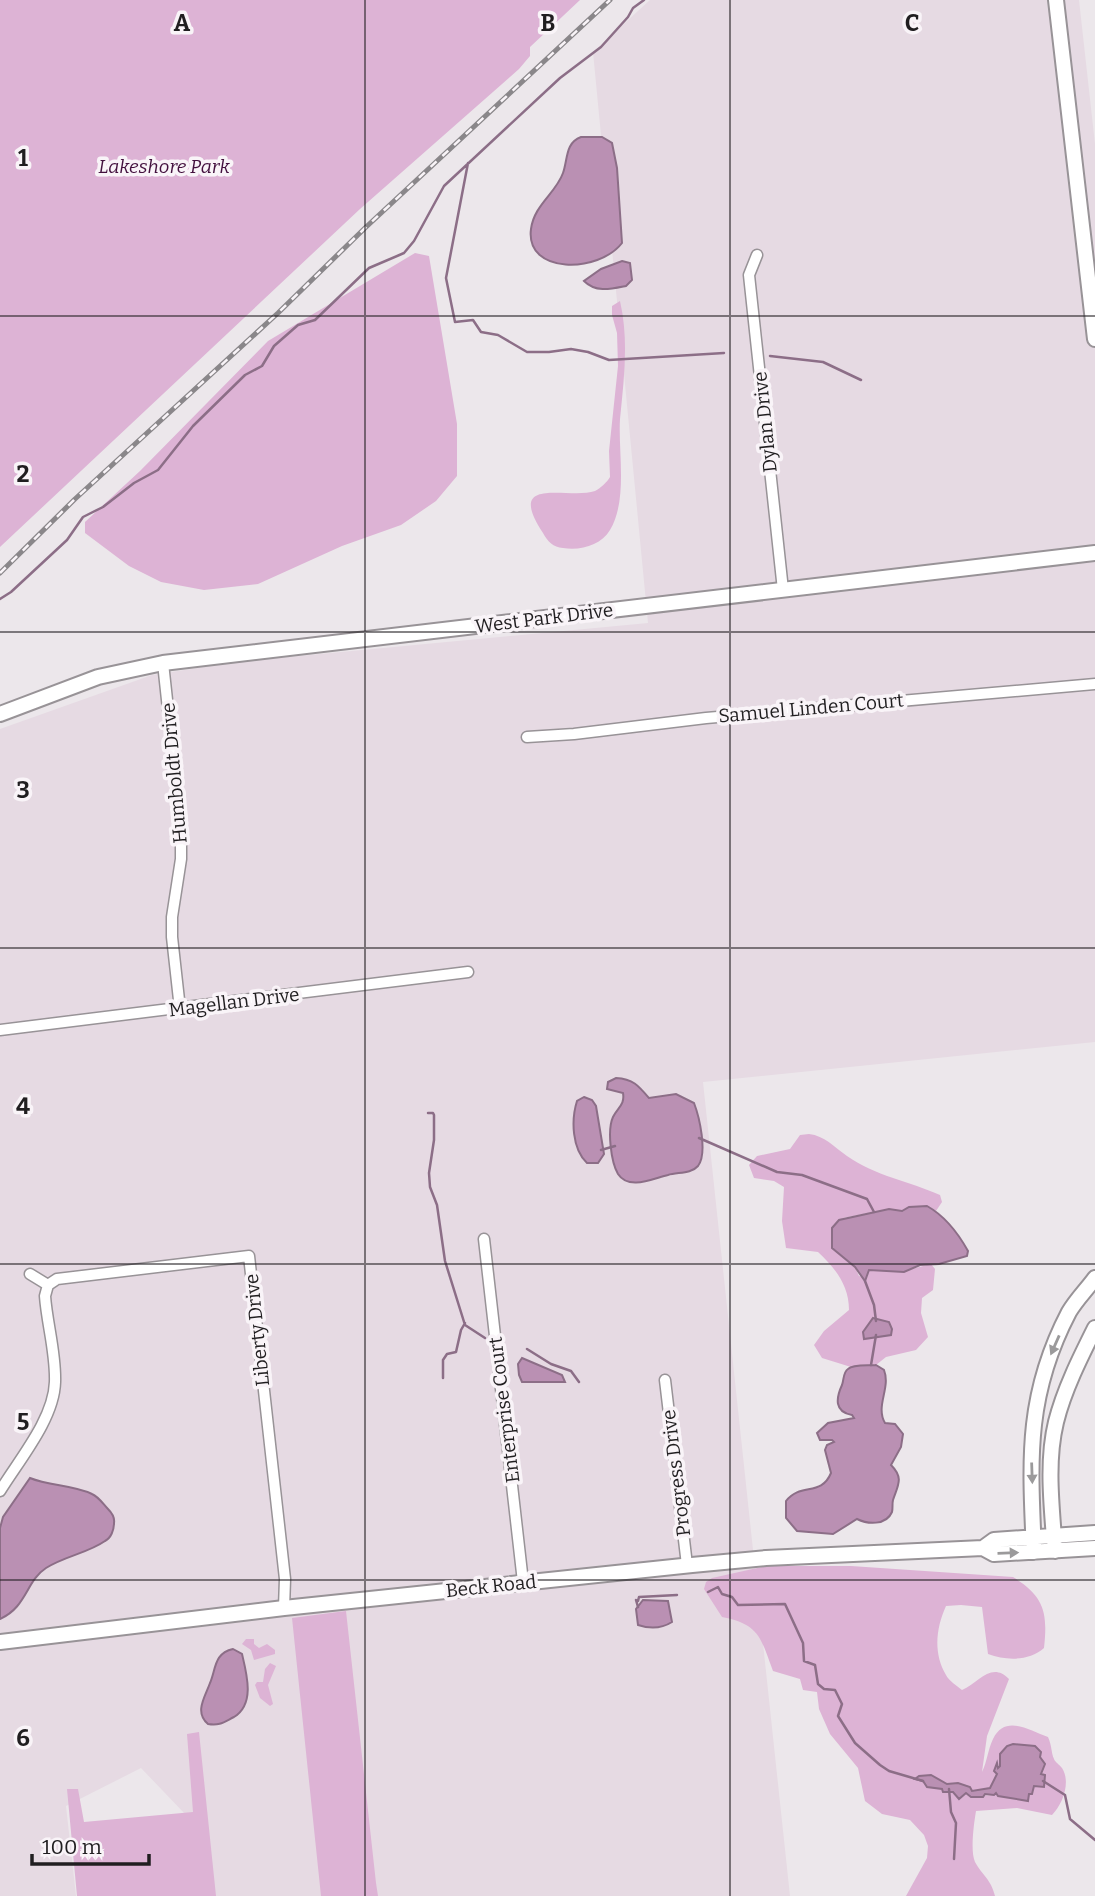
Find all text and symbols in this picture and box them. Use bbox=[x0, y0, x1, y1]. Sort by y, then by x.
text: A bbox=[174, 9, 191, 37]
text: B bbox=[541, 9, 555, 37]
text: C bbox=[905, 9, 919, 37]
text: 1 bbox=[18, 144, 28, 172]
park label: Lakeshore Park bbox=[98, 155, 230, 178]
street label: Dylan Drive bbox=[748, 370, 782, 474]
text: 2 bbox=[17, 460, 30, 488]
street label: West Park Drive bbox=[474, 598, 614, 638]
street label: Samuel Linden Court bbox=[717, 688, 905, 728]
street label: Humboldt Drive bbox=[156, 702, 192, 844]
text: 3 bbox=[16, 776, 30, 804]
street label: Magellan Drive bbox=[167, 983, 301, 1021]
text: 4 bbox=[16, 1092, 30, 1120]
street label: Liberty Drive bbox=[240, 1273, 274, 1387]
one-way arrow bbox=[1049, 1335, 1061, 1355]
street label: Enterprise Court bbox=[484, 1336, 524, 1484]
text: 5 bbox=[17, 1408, 29, 1436]
street label: Progress Drive bbox=[657, 1408, 695, 1538]
one-way arrow bbox=[1026, 1462, 1038, 1484]
one-way arrow bbox=[997, 1548, 1019, 1559]
street label: Beck Road bbox=[445, 1570, 537, 1602]
text: 6 bbox=[16, 1724, 30, 1752]
scale bar bbox=[32, 1822, 149, 1866]
text: 100 m bbox=[42, 1834, 102, 1860]

